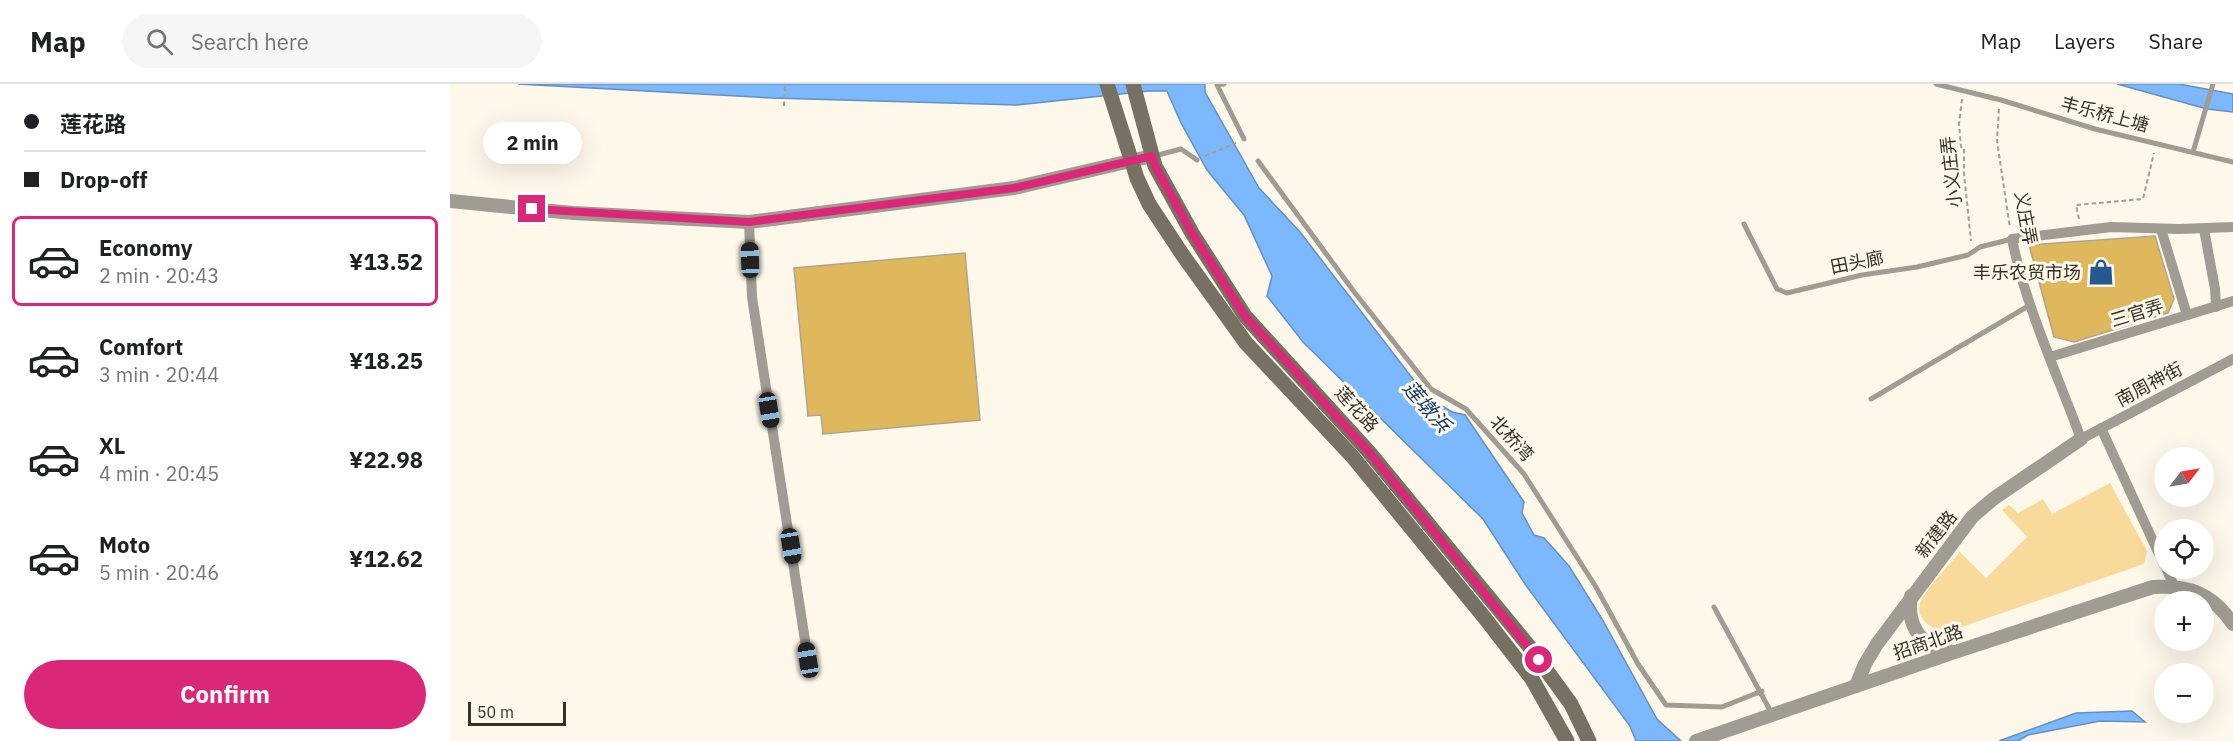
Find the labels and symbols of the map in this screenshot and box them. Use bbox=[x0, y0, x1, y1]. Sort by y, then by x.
street label: 丰乐桥上塘 bbox=[2059, 91, 2151, 137]
callout: 2 min bbox=[482, 122, 582, 164]
street label: 小义庄弄 bbox=[1936, 135, 1966, 209]
street label: 义庄弄 bbox=[2010, 189, 2042, 247]
route end bbox=[518, 195, 545, 222]
car bbox=[740, 242, 760, 278]
street label: 田头廊 bbox=[1828, 246, 1886, 278]
shop icon: 丰乐农贸市场 bbox=[2086, 257, 2116, 287]
place label: 丰乐农贸市场 bbox=[1973, 261, 2081, 284]
street label: 三官弄 bbox=[2108, 294, 2166, 332]
street label: 南周神街 bbox=[2112, 357, 2186, 411]
water label: 莲墩浜 bbox=[1397, 375, 1458, 439]
street label: 莲花路 bbox=[1330, 381, 1384, 437]
car bbox=[757, 391, 781, 429]
street label: 北桥湾 bbox=[1485, 410, 1539, 466]
north arrow bbox=[2154, 447, 2214, 507]
street label: 新建路 bbox=[1910, 506, 1962, 562]
car bbox=[779, 527, 803, 565]
street label: 招商北路 bbox=[1890, 619, 1966, 665]
car bbox=[796, 641, 820, 679]
route start bbox=[1525, 646, 1552, 673]
scale bar bbox=[468, 699, 566, 726]

